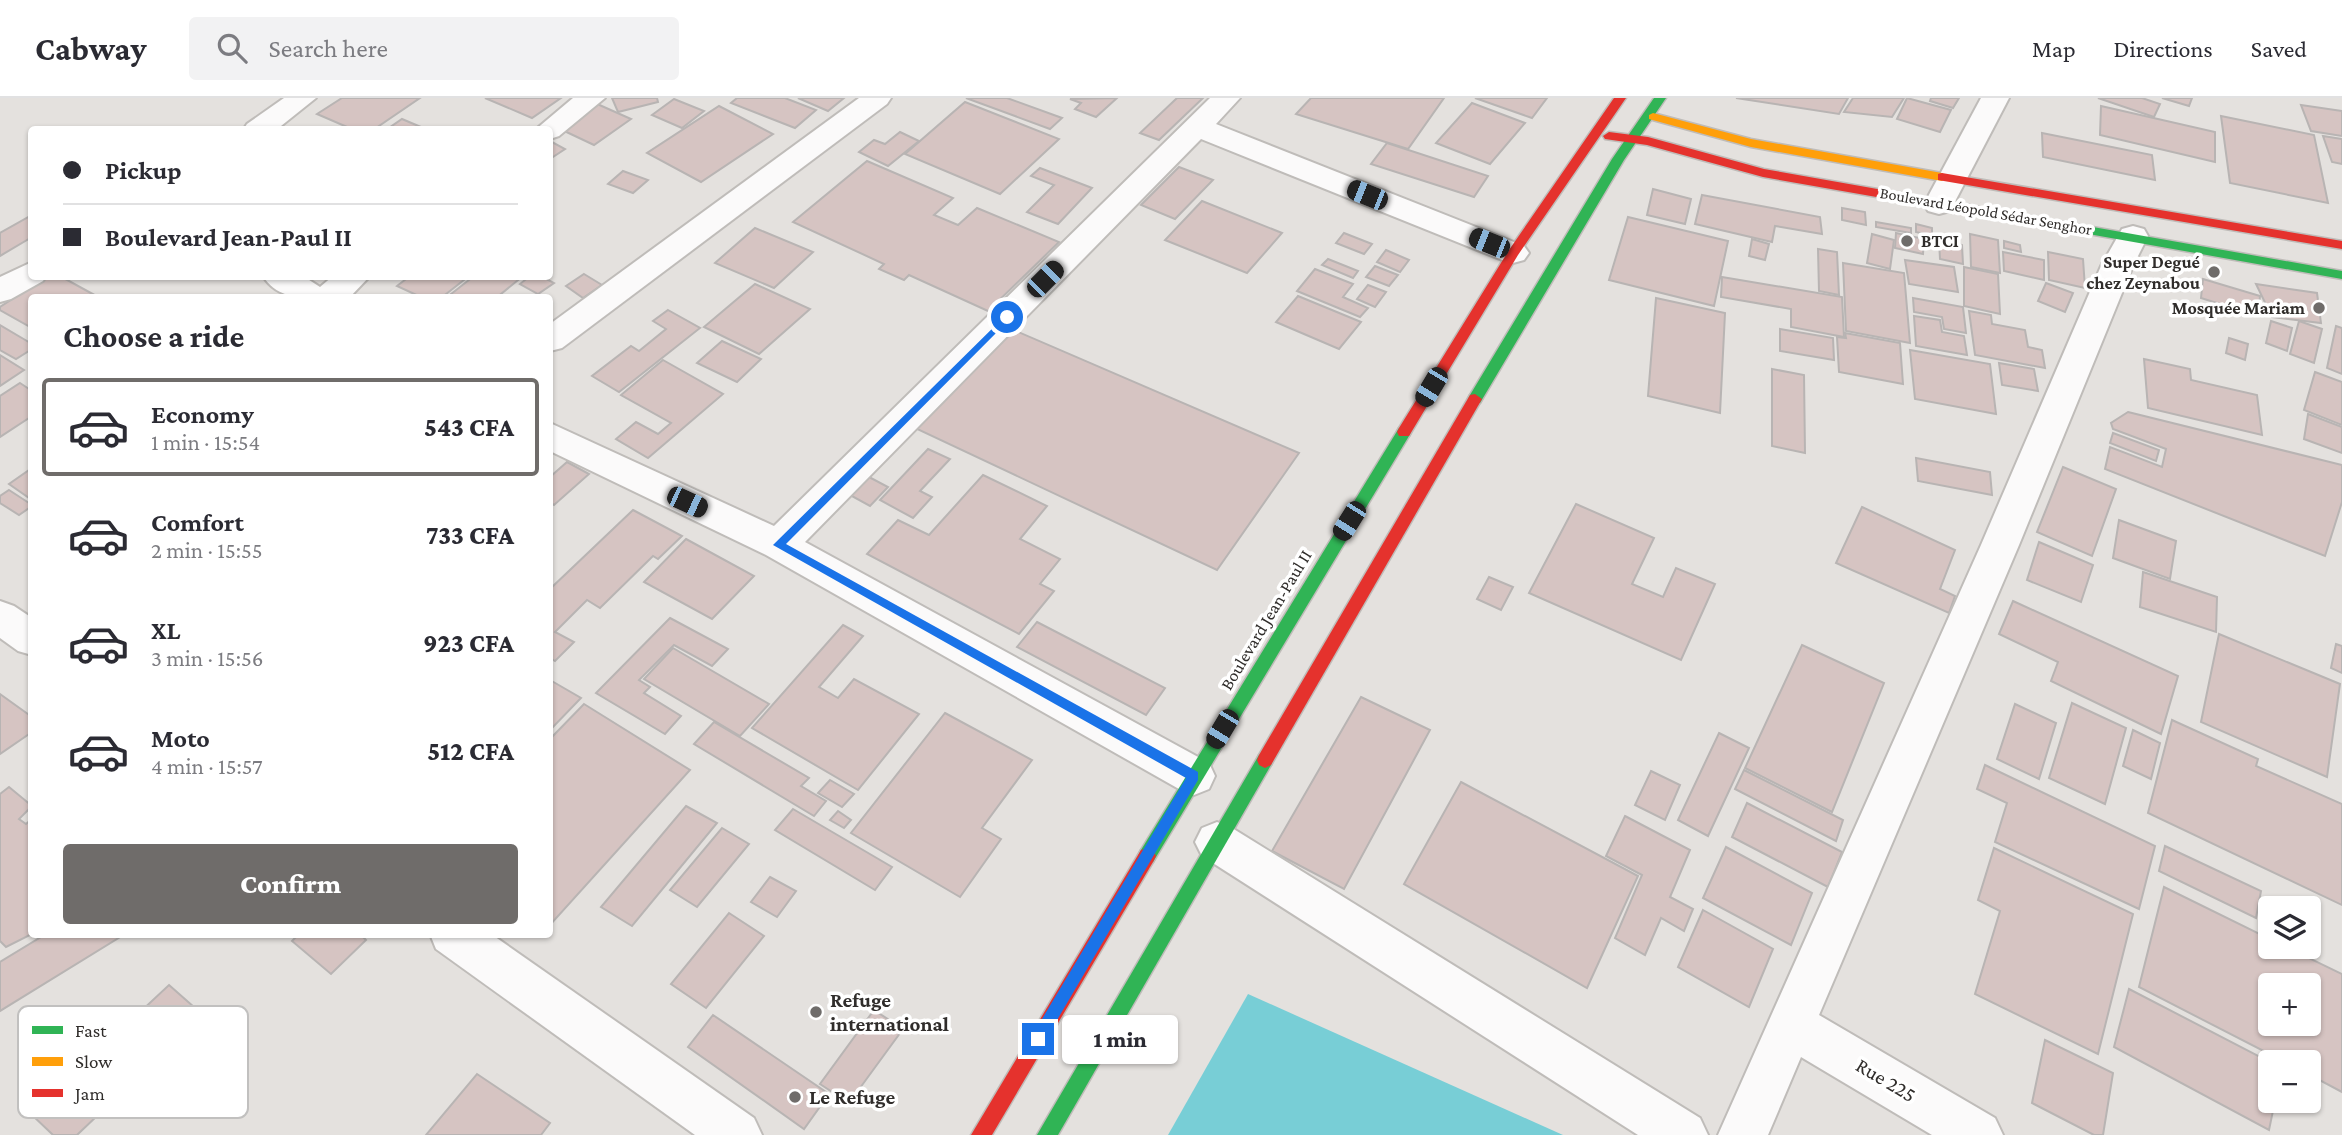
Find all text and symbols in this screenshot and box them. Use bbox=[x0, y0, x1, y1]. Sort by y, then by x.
search box bbox=[189, 17, 679, 80]
icon: search bbox=[213, 29, 251, 67]
text: Cabway bbox=[35, 30, 147, 67]
text: Search here bbox=[269, 34, 388, 63]
text: Map bbox=[2032, 35, 2076, 62]
text: Directions bbox=[2114, 35, 2213, 62]
text: Saved bbox=[2251, 35, 2307, 62]
text: Pickup bbox=[105, 156, 182, 185]
car bbox=[1344, 177, 1391, 213]
street label: Boulevard Léopold Sédar Senghor bbox=[1879, 184, 2094, 239]
text: Boulevard Jean-Paul II bbox=[105, 223, 352, 252]
car bbox=[1466, 225, 1513, 261]
place label: BTCI bbox=[1921, 231, 1959, 251]
marker: BTCI bbox=[1899, 233, 1915, 249]
place label: Super Degué chez Zeynabou bbox=[2086, 252, 2201, 293]
car bbox=[1023, 257, 1068, 301]
marker: Super Degué chez Zeynabou bbox=[2206, 264, 2222, 280]
place label: Mosquée Mariam bbox=[2172, 298, 2306, 318]
marker: Mosquée Mariam bbox=[2311, 300, 2327, 316]
route start bbox=[991, 301, 1023, 333]
text: Choose a ride bbox=[63, 318, 244, 354]
car bbox=[1412, 364, 1451, 410]
icon: car bbox=[67, 396, 130, 459]
text: Economy bbox=[151, 400, 254, 429]
text: 543 CFA bbox=[424, 413, 514, 442]
text: 1 min · 15:54 bbox=[151, 429, 260, 455]
car bbox=[664, 484, 711, 520]
car bbox=[1329, 498, 1370, 544]
icon: car bbox=[67, 504, 130, 567]
text: Comfort bbox=[151, 508, 244, 537]
text: 733 CFA bbox=[426, 521, 514, 550]
text: 2 min · 15:55 bbox=[151, 537, 263, 563]
street label: Boulevard Jean-Paul II bbox=[1216, 546, 1316, 694]
icon: car bbox=[67, 612, 130, 675]
text: XL bbox=[151, 616, 180, 645]
text: 923 CFA bbox=[423, 629, 514, 658]
text: 3 min · 15:56 bbox=[151, 645, 264, 671]
car bbox=[1203, 706, 1242, 752]
icon: car bbox=[67, 720, 130, 783]
text: Moto bbox=[151, 724, 210, 753]
text: 512 CFA bbox=[427, 737, 514, 766]
text: 4 min · 15:57 bbox=[151, 753, 263, 779]
button: Confirm bbox=[63, 844, 518, 924]
map controls bbox=[2258, 896, 2321, 1113]
button: layers bbox=[2258, 896, 2321, 959]
button: + bbox=[2258, 973, 2321, 1036]
place label: Refuge international bbox=[830, 988, 949, 1036]
marker: Refuge international bbox=[808, 1004, 824, 1020]
legend bbox=[18, 1006, 248, 1118]
callout: 1 min bbox=[1062, 1014, 1178, 1063]
text: Fast bbox=[75, 1020, 107, 1041]
route end bbox=[1022, 1023, 1054, 1055]
text: 1 min bbox=[1093, 1026, 1147, 1052]
button: − bbox=[2258, 1050, 2321, 1113]
text: Slow bbox=[75, 1051, 112, 1072]
street label: Rue 225 bbox=[1852, 1053, 1920, 1107]
text: Jam bbox=[73, 1083, 105, 1104]
place label: Le Refuge bbox=[809, 1085, 895, 1109]
marker: Le Refuge bbox=[787, 1089, 803, 1105]

